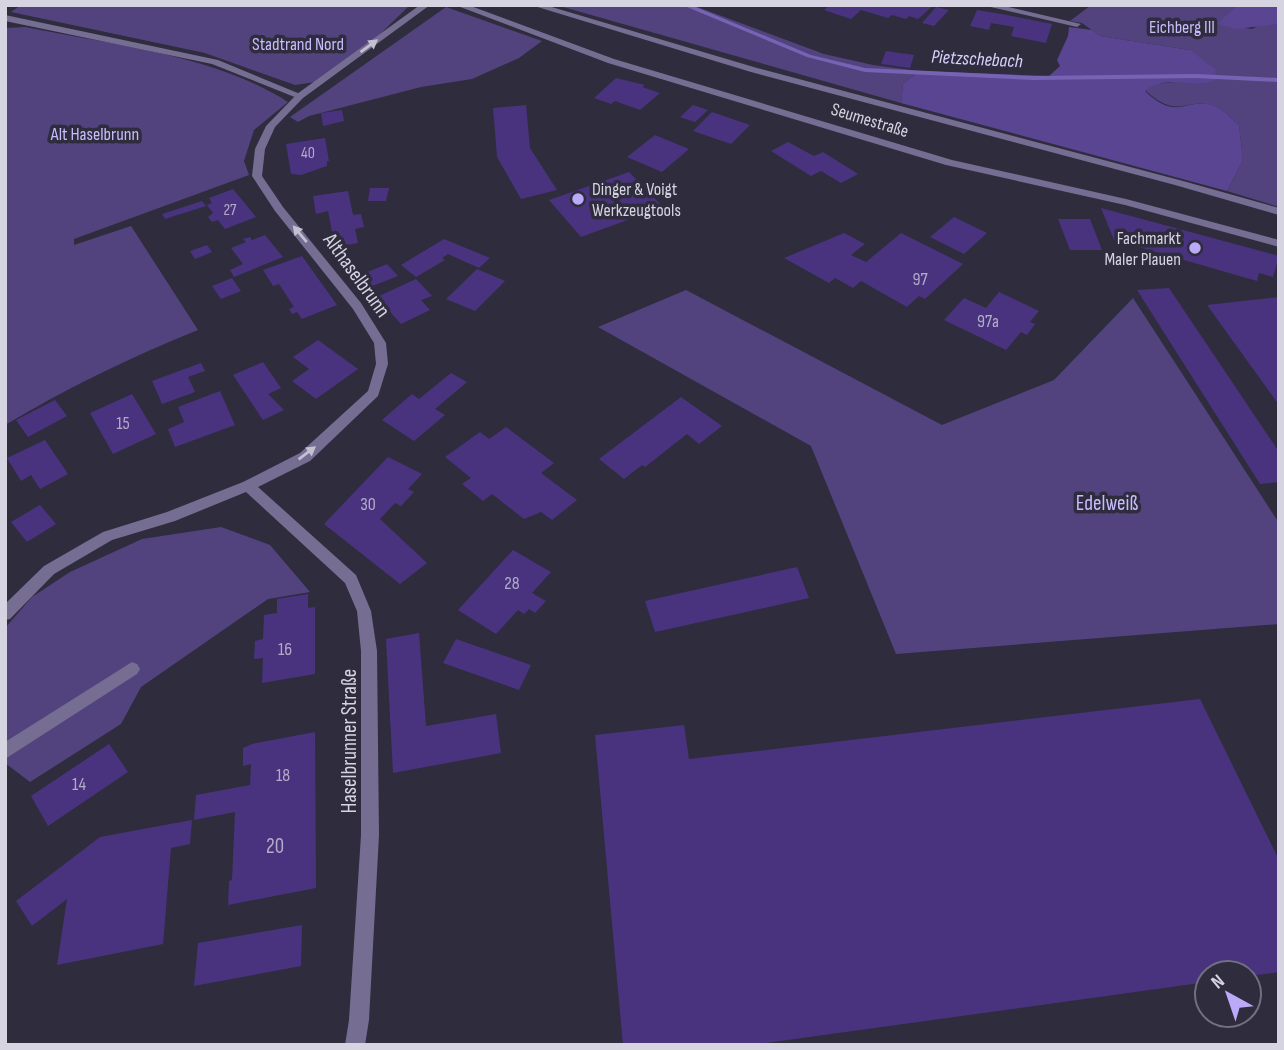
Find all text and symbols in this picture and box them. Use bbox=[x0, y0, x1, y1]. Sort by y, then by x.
park label: Eichberg III bbox=[1149, 17, 1215, 38]
park label: Stadtrand Nord bbox=[252, 34, 344, 55]
one-way arrow bbox=[360, 40, 378, 54]
water label: Pietzschebach bbox=[931, 46, 1023, 73]
street label: Seumestraße bbox=[829, 99, 911, 142]
park label: Alt Haselbrunn bbox=[50, 124, 139, 145]
house number: 40 bbox=[301, 144, 315, 163]
place label: Dinger & Voigt Werkzeugtools bbox=[592, 179, 681, 221]
marker: Dinger & Voigt Werkzeugtools bbox=[570, 191, 586, 207]
house number: 27 bbox=[223, 201, 237, 220]
one-way arrow bbox=[293, 226, 308, 243]
street label: Althaselbrunn bbox=[317, 227, 396, 322]
place label: Fachmarkt Maler Plauen bbox=[1104, 228, 1182, 270]
marker: Fachmarkt Maler Plauen bbox=[1187, 240, 1203, 256]
house number: 97 bbox=[912, 269, 928, 290]
house number: 97a bbox=[977, 311, 999, 332]
house number: 15 bbox=[116, 413, 130, 434]
one-way arrow bbox=[298, 447, 316, 461]
park label: Edelweiß bbox=[1076, 491, 1138, 516]
house number: 30 bbox=[360, 494, 376, 515]
house number: 28 bbox=[504, 573, 520, 594]
house number: 16 bbox=[278, 639, 292, 660]
street label: Haselbrunner Straße bbox=[337, 669, 362, 813]
house number: 18 bbox=[276, 765, 290, 786]
house number: 14 bbox=[72, 774, 86, 795]
house number: 20 bbox=[266, 834, 284, 859]
north arrow bbox=[1193, 959, 1263, 1029]
text: N bbox=[1207, 970, 1229, 994]

